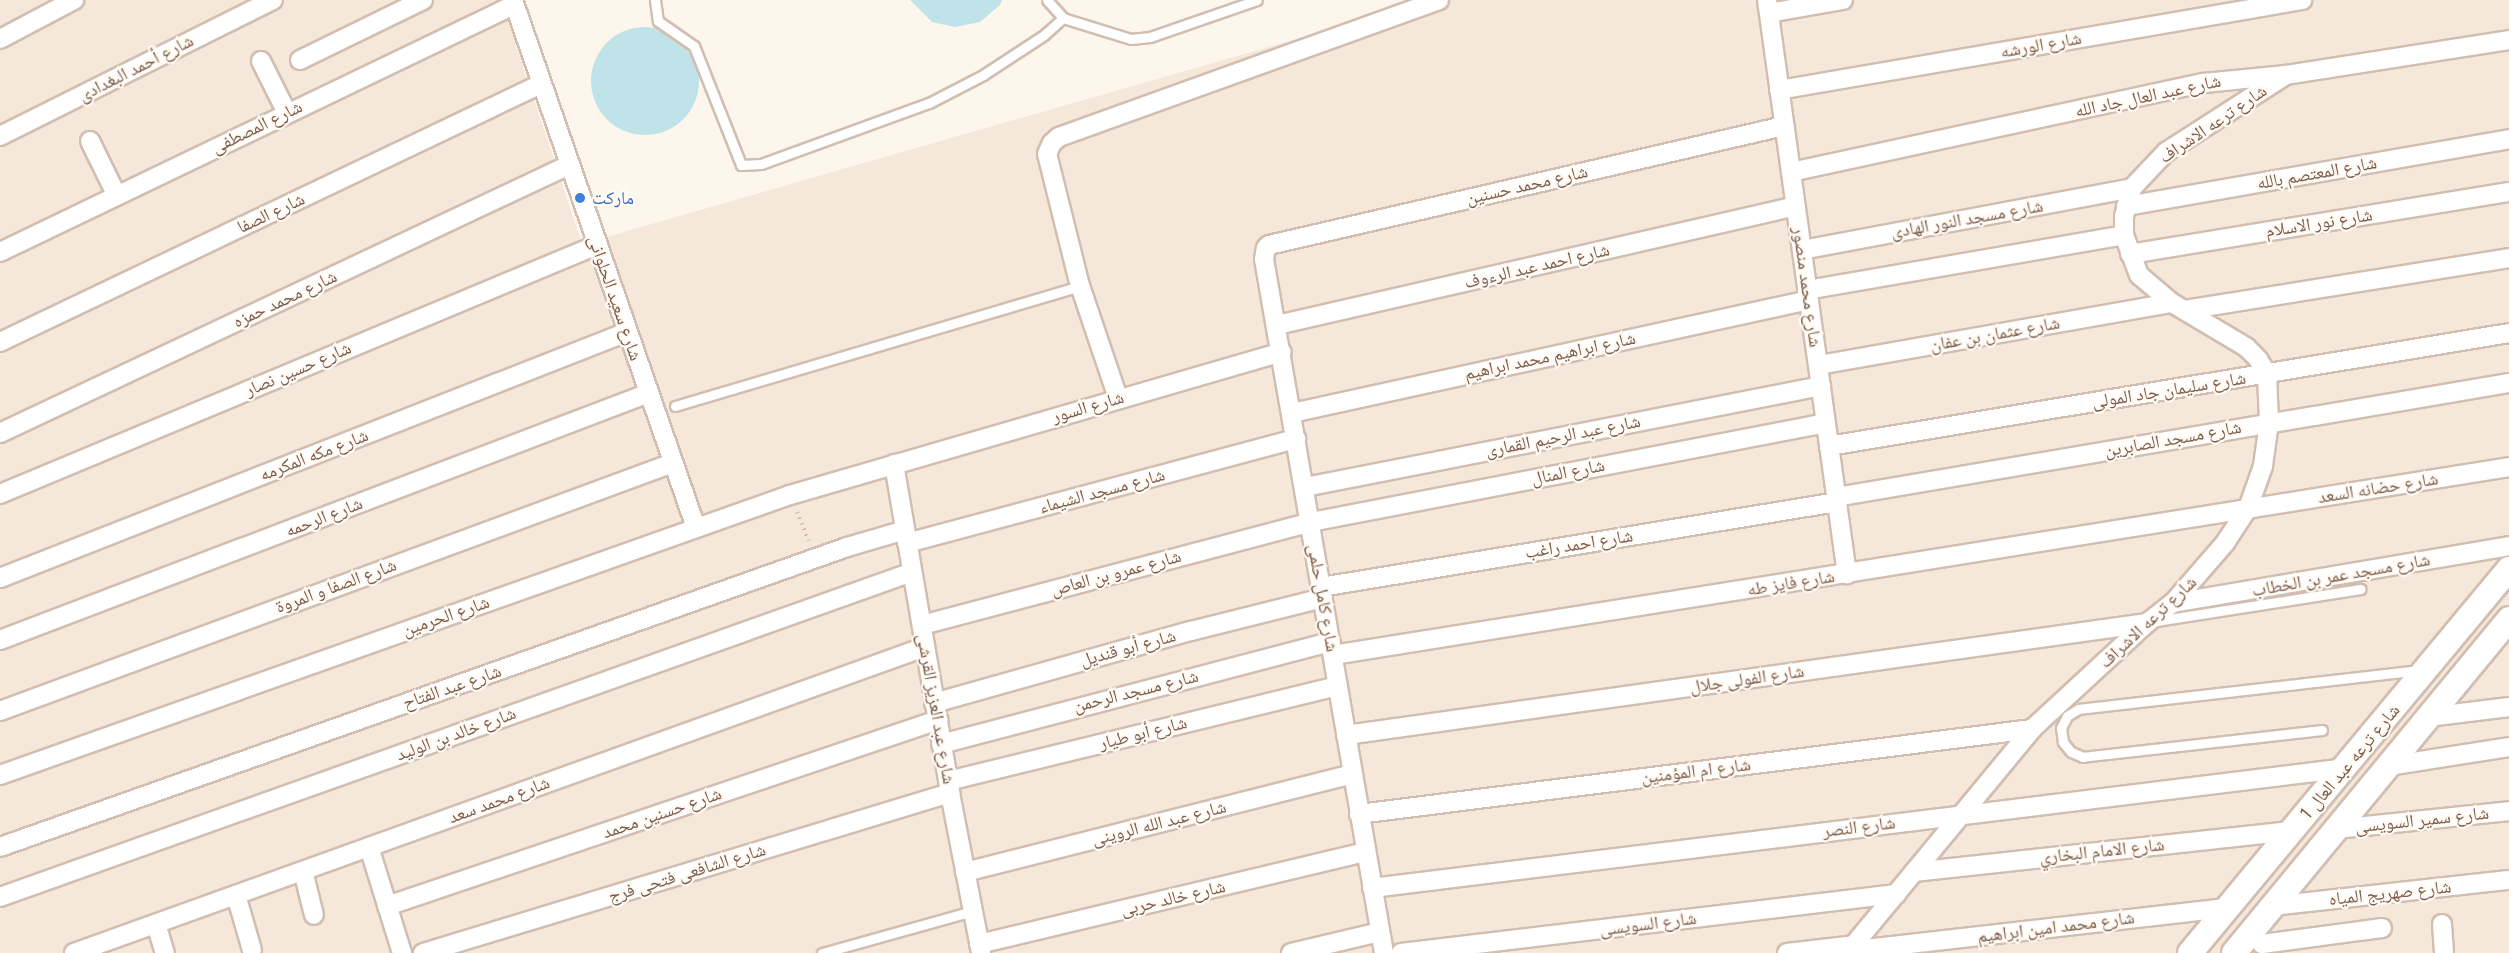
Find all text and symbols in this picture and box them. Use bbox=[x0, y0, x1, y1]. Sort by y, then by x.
street label: شارع الورشه bbox=[1999, 27, 2083, 63]
street label: شارع أحمد البغدادى bbox=[75, 30, 197, 106]
street label: شارع عبد العال جاد الله bbox=[2073, 70, 2223, 122]
street label: شارع ترعه الاشراف bbox=[2155, 80, 2271, 168]
street label: شارع المصطفى bbox=[208, 96, 306, 158]
street label: شارع المعتصم بالله bbox=[2255, 152, 2379, 194]
street label: شارع محمد حسنين bbox=[1464, 160, 1590, 210]
place label: ماركت bbox=[592, 187, 634, 209]
street label: شارع الصفا bbox=[234, 188, 308, 238]
marker: ماركت bbox=[573, 191, 587, 205]
street label: شارع مسجد النور الهادى bbox=[1889, 195, 2045, 243]
street label: شارع نور الاسلام bbox=[2264, 204, 2374, 242]
street label: شارع محمد منصور bbox=[1788, 225, 1826, 349]
street label: شارع سعيد الحلوانى bbox=[583, 232, 647, 364]
street label: شارع احمد عبد الرءوف bbox=[1462, 239, 1612, 293]
street label: شارع محمد حمزه bbox=[230, 266, 340, 332]
street label: شارع عثمان بن عفان bbox=[1928, 312, 2062, 356]
street label: شارع ابراهيم محمد ابراهيم bbox=[1462, 327, 1638, 385]
street label: شارع حسين نصار bbox=[242, 337, 354, 401]
street label: شارع سليمان جاد المولى bbox=[2091, 367, 2247, 413]
street label: شارع السور bbox=[1050, 386, 1126, 428]
street label: شارع عبد الرحيم القمارى bbox=[1484, 410, 1642, 462]
street label: شارع مسجد الصابرين bbox=[2103, 416, 2243, 462]
street label: شارع مكه المكرمه bbox=[257, 424, 371, 486]
street label: شارع المنال bbox=[1529, 454, 1607, 490]
street label: شارع مسجد الشيماء bbox=[1037, 464, 1167, 518]
street label: شارع حضانه السعد bbox=[2316, 468, 2440, 508]
street label: شارع الرحمه bbox=[282, 492, 366, 542]
street label: شارع احمد راغب bbox=[1523, 525, 1635, 563]
street label: شارع كامل حلمى bbox=[1303, 542, 1343, 654]
street label: شارع عمرو بن العاص bbox=[1048, 545, 1184, 601]
street label: شارع مسجد عمر بن الخطاب bbox=[2250, 549, 2432, 601]
street label: شارع الصفا و المروة bbox=[273, 554, 399, 618]
street label: شارع فايز طه bbox=[1746, 565, 1836, 601]
street label: شارع ترعه الاشراف bbox=[2095, 571, 2201, 673]
street label: شارع الحرمين bbox=[399, 591, 493, 641]
street label: شارع أبو قنديل bbox=[1078, 625, 1178, 671]
street label: شارع عبد العزيز القرشى bbox=[912, 632, 960, 786]
street label: شارع عبد الفتاح bbox=[400, 660, 504, 714]
street label: شارع الفولى جلال bbox=[1688, 660, 1806, 698]
street label: شارع مسجد الرحمن bbox=[1071, 665, 1201, 717]
street label: شارع ترعه عبد العال 1 bbox=[2295, 700, 2405, 824]
street label: شارع خالد بن الوليد bbox=[393, 702, 519, 766]
street label: شارع أبو طيار bbox=[1097, 712, 1189, 754]
street label: شارع ام المؤمنين bbox=[1640, 754, 1752, 788]
street label: شارع محمد سعد bbox=[445, 772, 553, 828]
street label: شارع حسنين محمد bbox=[600, 783, 724, 843]
street label: شارع عبد الله الروينى bbox=[1090, 796, 1228, 850]
street label: شارع سمير السويسى bbox=[2354, 802, 2490, 838]
street label: شارع النصر bbox=[1821, 812, 1897, 842]
street label: شارع الامام البخاري bbox=[2038, 834, 2166, 868]
street label: شارع الشافعى فتحى فرج bbox=[606, 839, 768, 907]
street label: شارع خالد حربى bbox=[1119, 875, 1227, 921]
street label: شارع صهريج المياه bbox=[2328, 876, 2452, 910]
street label: شارع السويسى bbox=[1598, 907, 1698, 941]
street label: شارع محمد امين ابراهيم bbox=[1976, 907, 2136, 947]

